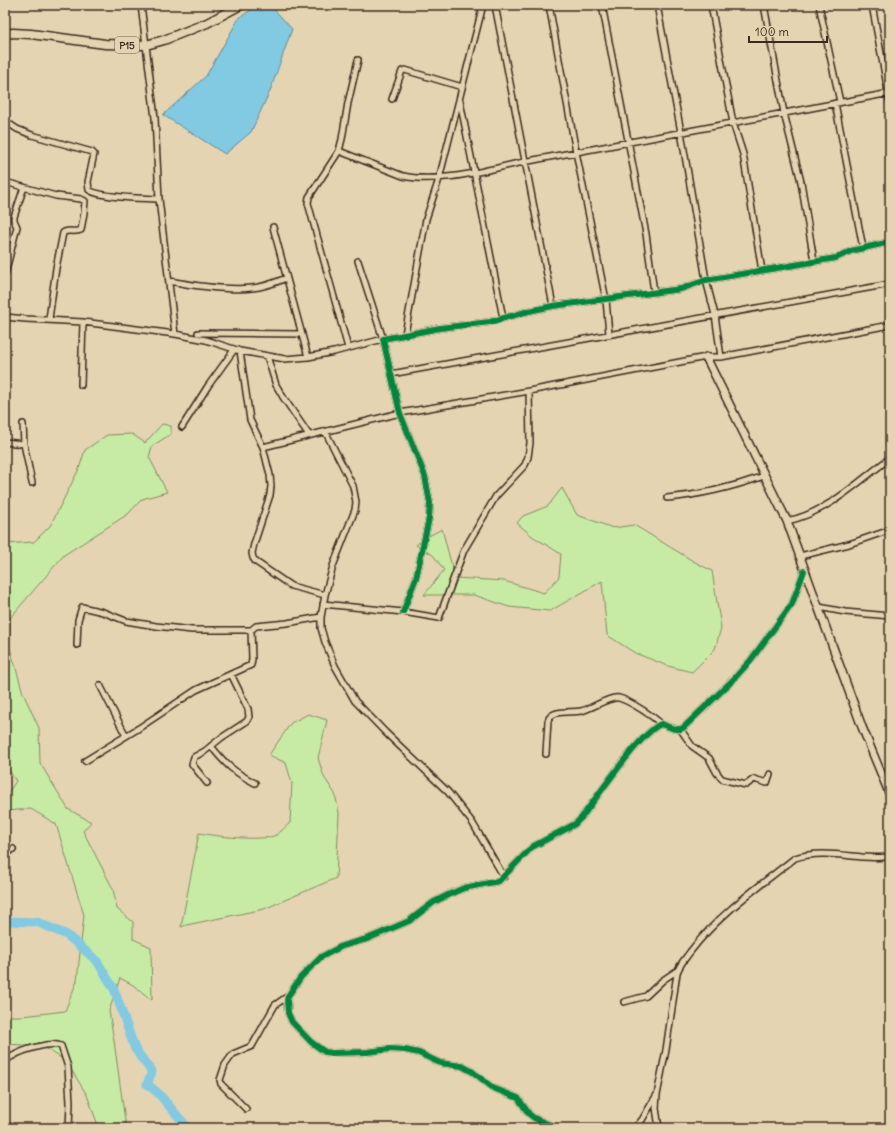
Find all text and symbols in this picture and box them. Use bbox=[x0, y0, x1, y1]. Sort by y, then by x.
scale bar bbox=[749, 18, 827, 44]
text: 100 m bbox=[755, 24, 789, 39]
road number: P15 bbox=[115, 37, 139, 53]

